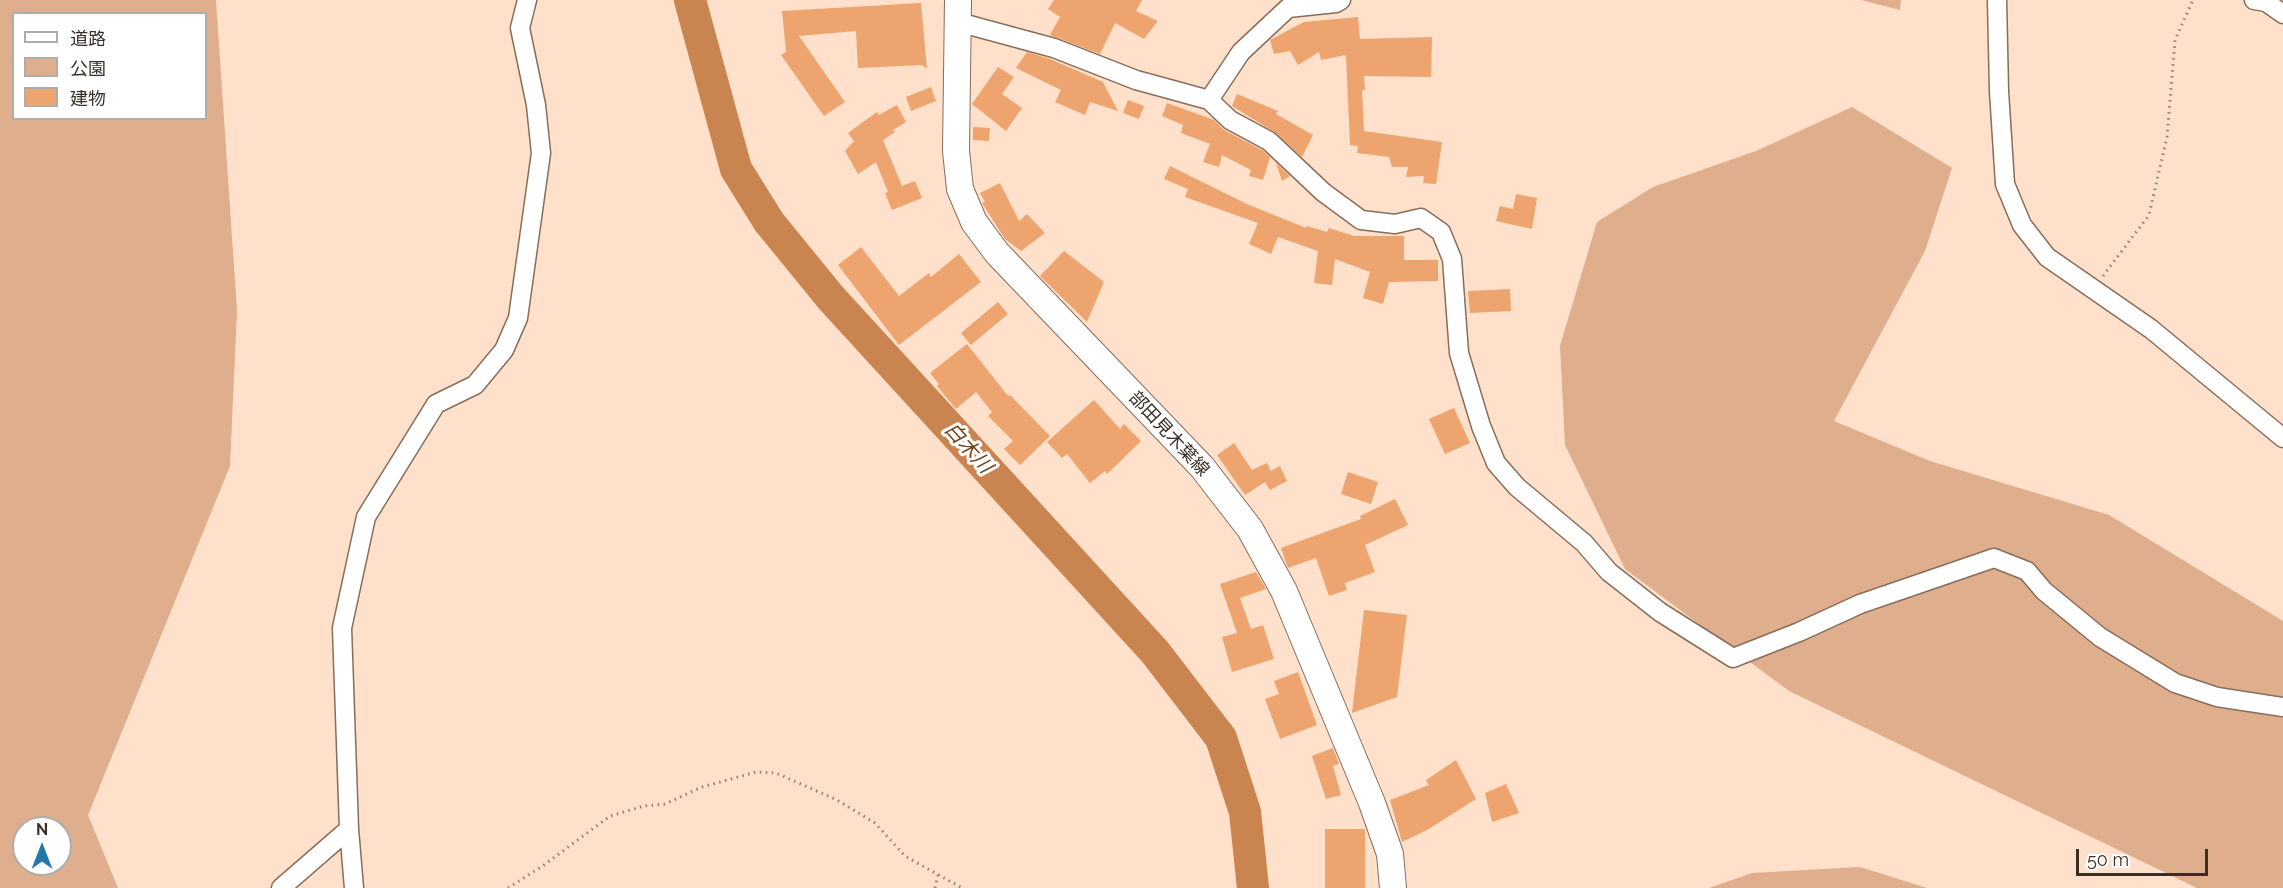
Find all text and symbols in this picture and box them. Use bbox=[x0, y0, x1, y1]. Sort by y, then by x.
legend bbox=[12, 12, 207, 120]
text: 道路 bbox=[70, 28, 106, 49]
text: 公園 bbox=[70, 58, 106, 79]
text: 建物 bbox=[70, 88, 106, 109]
street label: 部田見木葉線 bbox=[1124, 387, 1214, 481]
water label: 白木川 bbox=[939, 418, 997, 478]
north arrow bbox=[12, 816, 72, 876]
text: N bbox=[36, 820, 48, 839]
scale bar bbox=[2079, 837, 2211, 875]
text: 50 m bbox=[2087, 849, 2129, 870]

